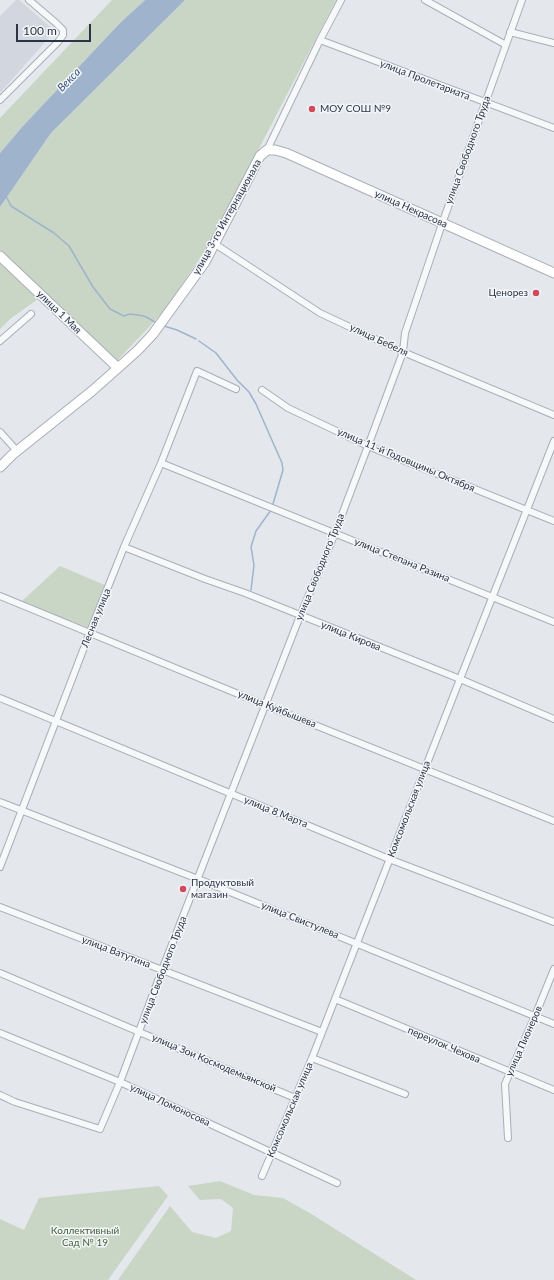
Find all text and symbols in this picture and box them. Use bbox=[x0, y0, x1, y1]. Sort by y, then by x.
scale bar bbox=[18, 16, 93, 42]
text: 100 m bbox=[23, 23, 57, 38]
street label: улица Пролетариата bbox=[378, 57, 472, 103]
water label: Векса bbox=[55, 66, 83, 94]
street label: улица Свободного Труда bbox=[443, 94, 493, 206]
place label: МОУ СОШ №9 bbox=[320, 103, 391, 115]
marker: МОУ СОШ №9 bbox=[307, 104, 317, 114]
street label: улица 3-го Интернационала bbox=[190, 157, 264, 277]
street label: улица Некрасова bbox=[373, 188, 449, 230]
place label: Ценорез bbox=[489, 287, 528, 299]
street label: улица 1 Мая bbox=[34, 288, 84, 336]
marker: Ценорез bbox=[531, 288, 541, 298]
street label: улица Бебеля bbox=[348, 321, 410, 359]
street label: улица 11-й Годовщины Октября bbox=[335, 425, 477, 495]
street label: улица Свободного Труда bbox=[293, 512, 347, 622]
street label: улица Степана Разина bbox=[353, 535, 451, 585]
street label: Лесная улица bbox=[79, 587, 113, 649]
street label: улица Кирова bbox=[319, 619, 383, 653]
street label: улица Куйбышева bbox=[236, 688, 318, 730]
street label: Комсомольская улица bbox=[385, 759, 433, 859]
street label: улица 8 Марта bbox=[242, 794, 310, 830]
place label: Продуктовый магазин bbox=[191, 877, 254, 900]
marker: Продуктовый магазин bbox=[178, 884, 188, 894]
street label: улица Свистулева bbox=[259, 899, 341, 941]
street label: улица Свободного Труда bbox=[137, 915, 189, 1025]
street label: улица Ватутина bbox=[80, 933, 152, 971]
street label: улица Пионеров bbox=[503, 1004, 545, 1078]
street label: переулок Чехова bbox=[406, 1024, 482, 1066]
street label: улица Зои Космодемьянской bbox=[150, 1031, 278, 1095]
street label: Комсомольская улица bbox=[264, 1061, 316, 1159]
street label: улица Ломоносова bbox=[128, 1081, 212, 1129]
park label: Коллективный Сад № 19 bbox=[51, 1225, 119, 1248]

